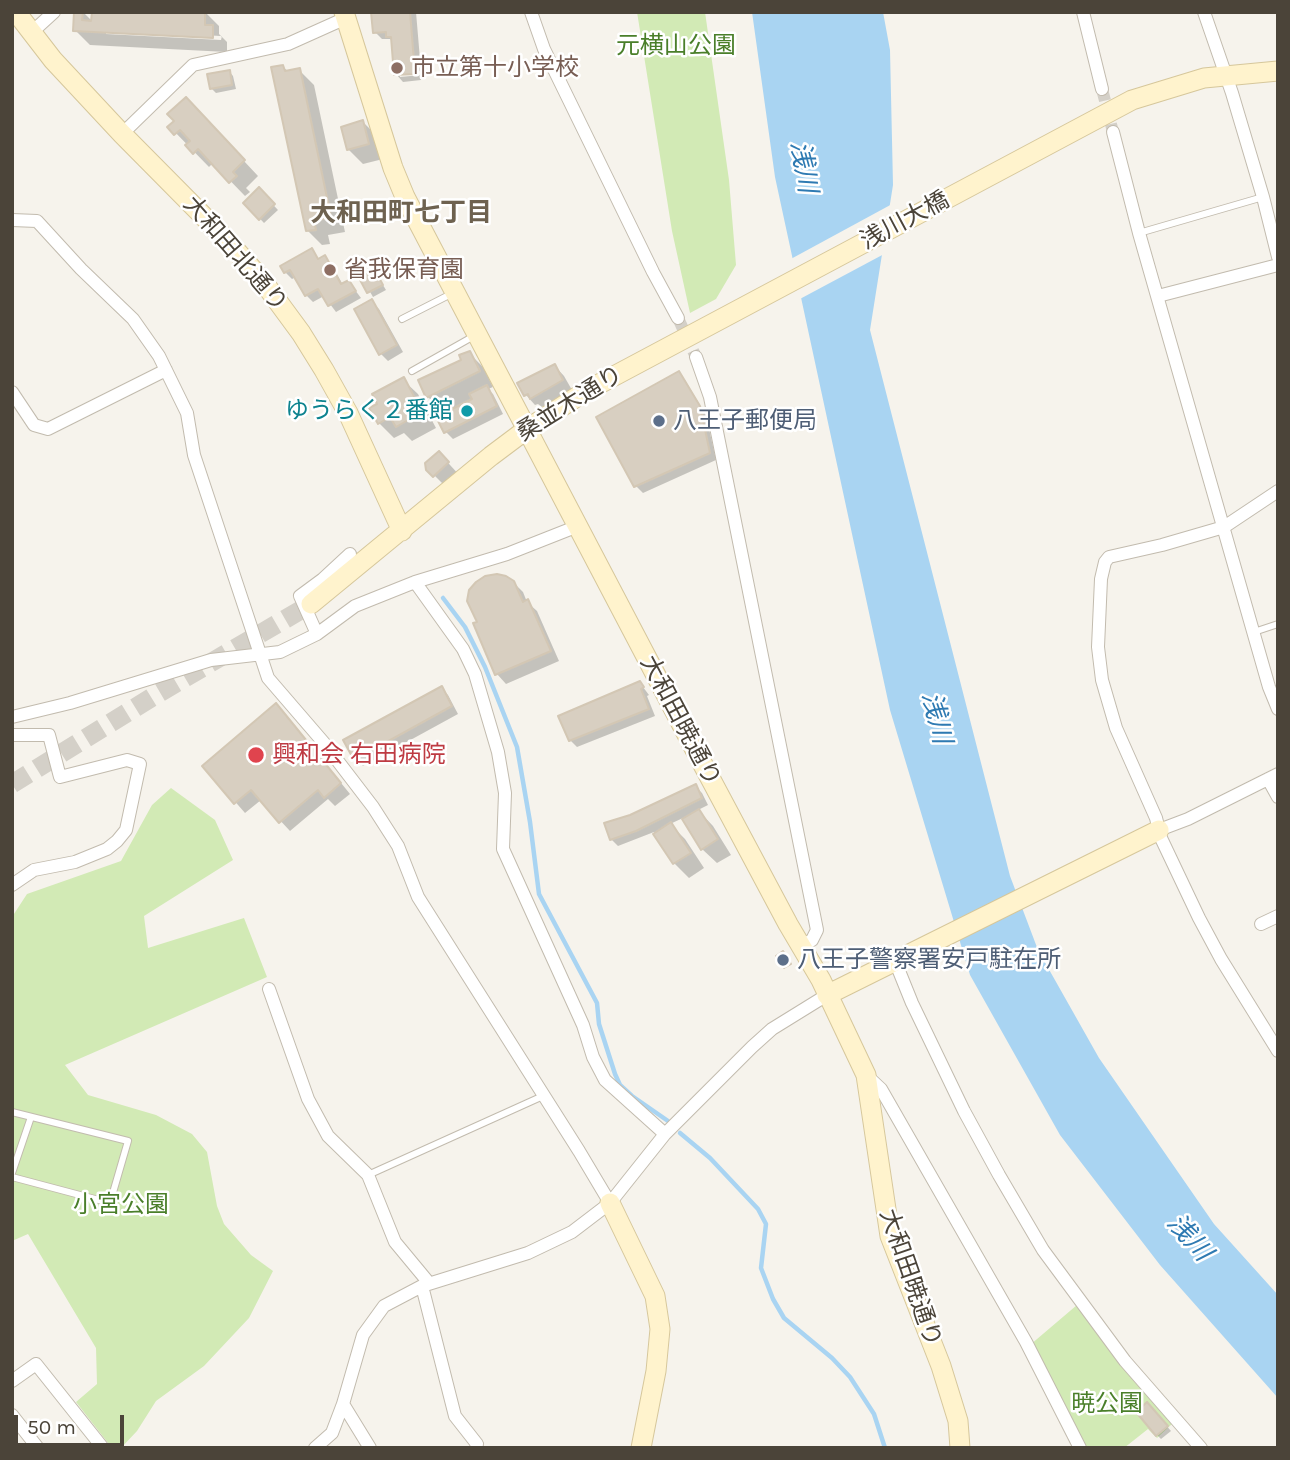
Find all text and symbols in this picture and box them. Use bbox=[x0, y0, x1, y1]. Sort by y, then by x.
park label: 元横山公園 bbox=[616, 32, 736, 60]
place label: 市立第十小学校 bbox=[411, 54, 579, 82]
marker: 市立第十小学校 bbox=[389, 60, 405, 76]
water label: 浅川 bbox=[783, 139, 823, 195]
street label: 浅川大橋 bbox=[856, 186, 954, 256]
street label: 大和田北通り bbox=[177, 190, 293, 318]
district label: 大和田町七丁目 bbox=[310, 198, 492, 230]
place label: 省我保育園 bbox=[344, 256, 464, 284]
marker: 省我保育園 bbox=[322, 262, 338, 278]
street label: 桑並木通り bbox=[511, 360, 629, 448]
place label: ゆうらく２番館 bbox=[285, 397, 453, 425]
marker: ゆうらく２番館 bbox=[459, 403, 475, 419]
place label: 八王子郵便局 bbox=[673, 407, 817, 435]
marker: 八王子郵便局 bbox=[651, 413, 667, 429]
street label: 大和田暁通り bbox=[633, 651, 727, 791]
water label: 浅川 bbox=[915, 689, 957, 747]
place label: 興和会 右田病院 bbox=[272, 741, 446, 769]
marker: 興和会 右田病院 bbox=[246, 745, 266, 765]
place label: 八王子警察署安戸駐在所 bbox=[797, 946, 1061, 974]
marker: 八王子警察署安戸駐在所 bbox=[775, 952, 791, 968]
park label: 小宮公園 bbox=[73, 1191, 169, 1219]
street label: 大和田暁通り bbox=[873, 1205, 947, 1351]
water label: 浅川 bbox=[1160, 1208, 1218, 1268]
park label: 暁公園 bbox=[1071, 1390, 1143, 1418]
scale bar bbox=[18, 1400, 128, 1444]
text: 50 m bbox=[27, 1415, 76, 1439]

